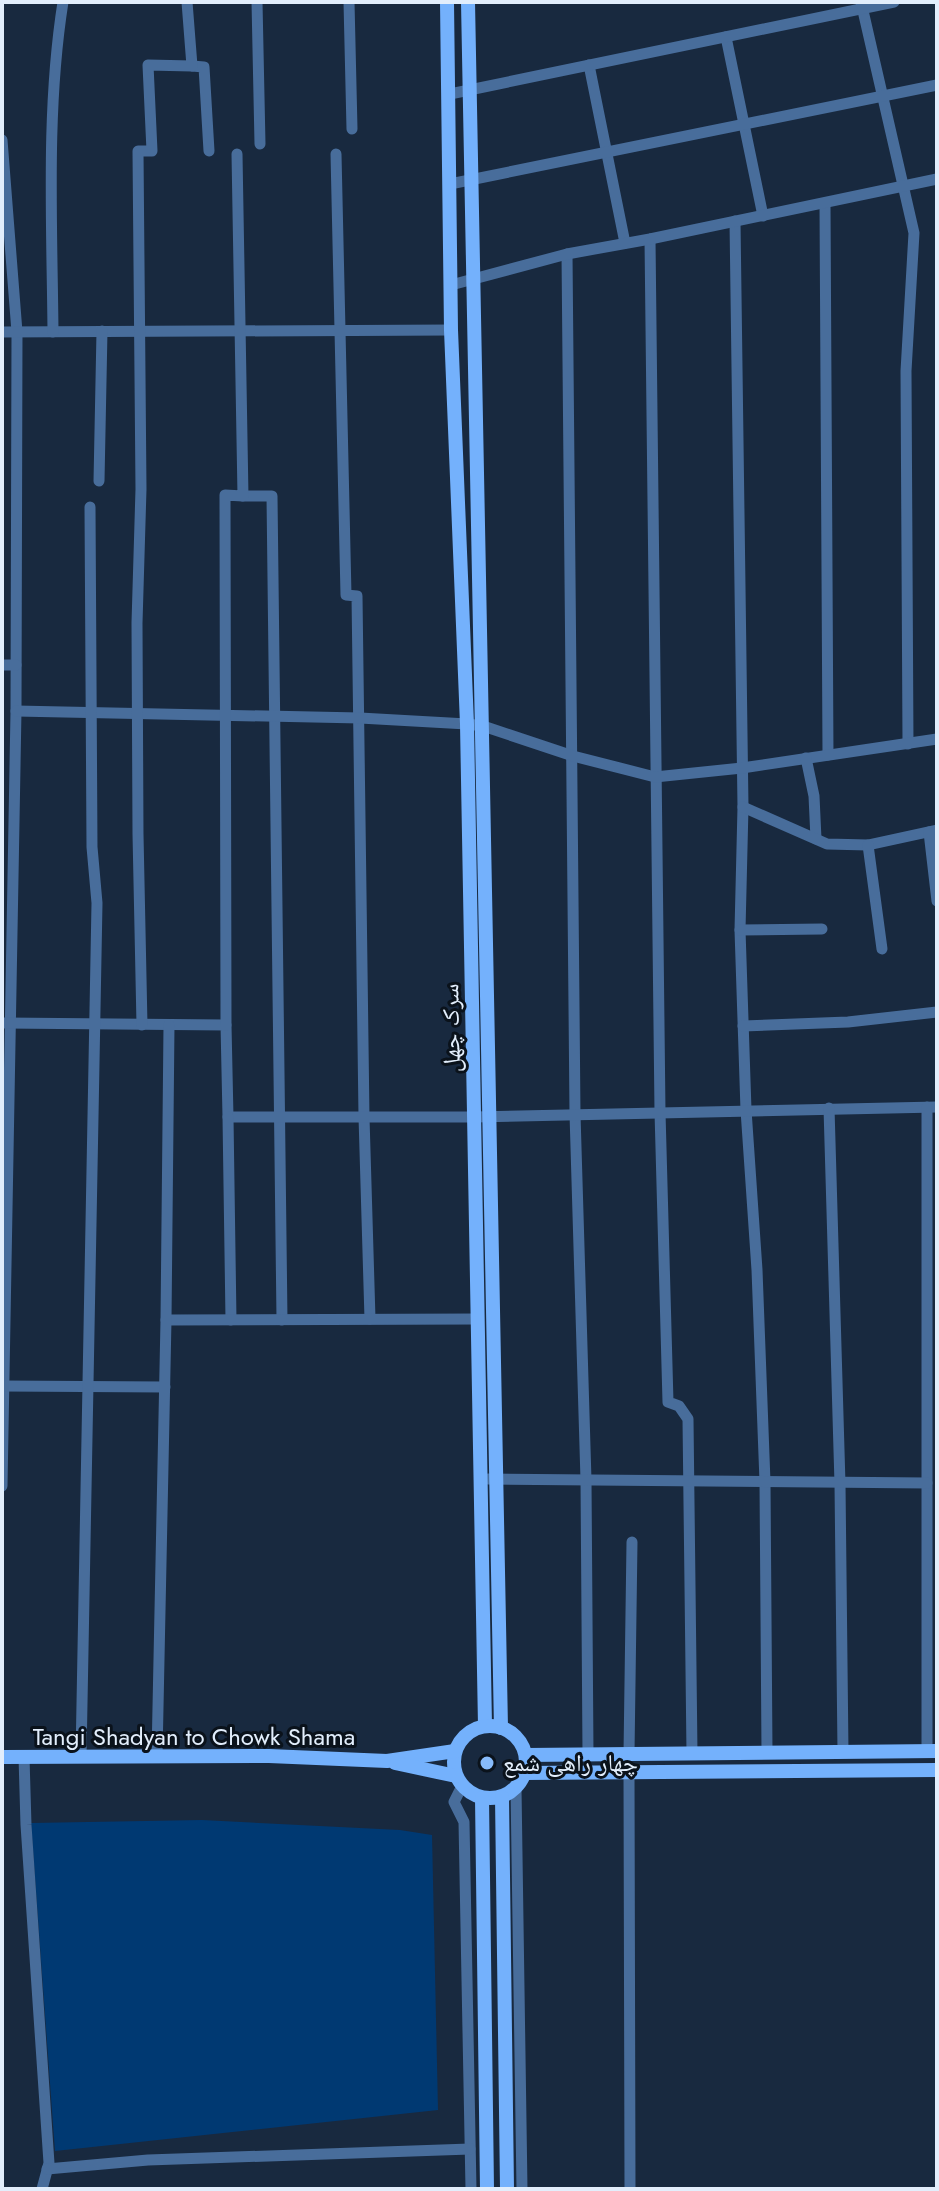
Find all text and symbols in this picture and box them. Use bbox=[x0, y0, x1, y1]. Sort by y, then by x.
street label: سرک چهل bbox=[432, 983, 469, 1073]
street label: Tangi Shadyan to Chowk Shama bbox=[33, 1719, 355, 1754]
place label: چهار راهی شمع bbox=[503, 1745, 638, 1780]
marker: چهار راهی شمع bbox=[478, 1754, 496, 1772]

